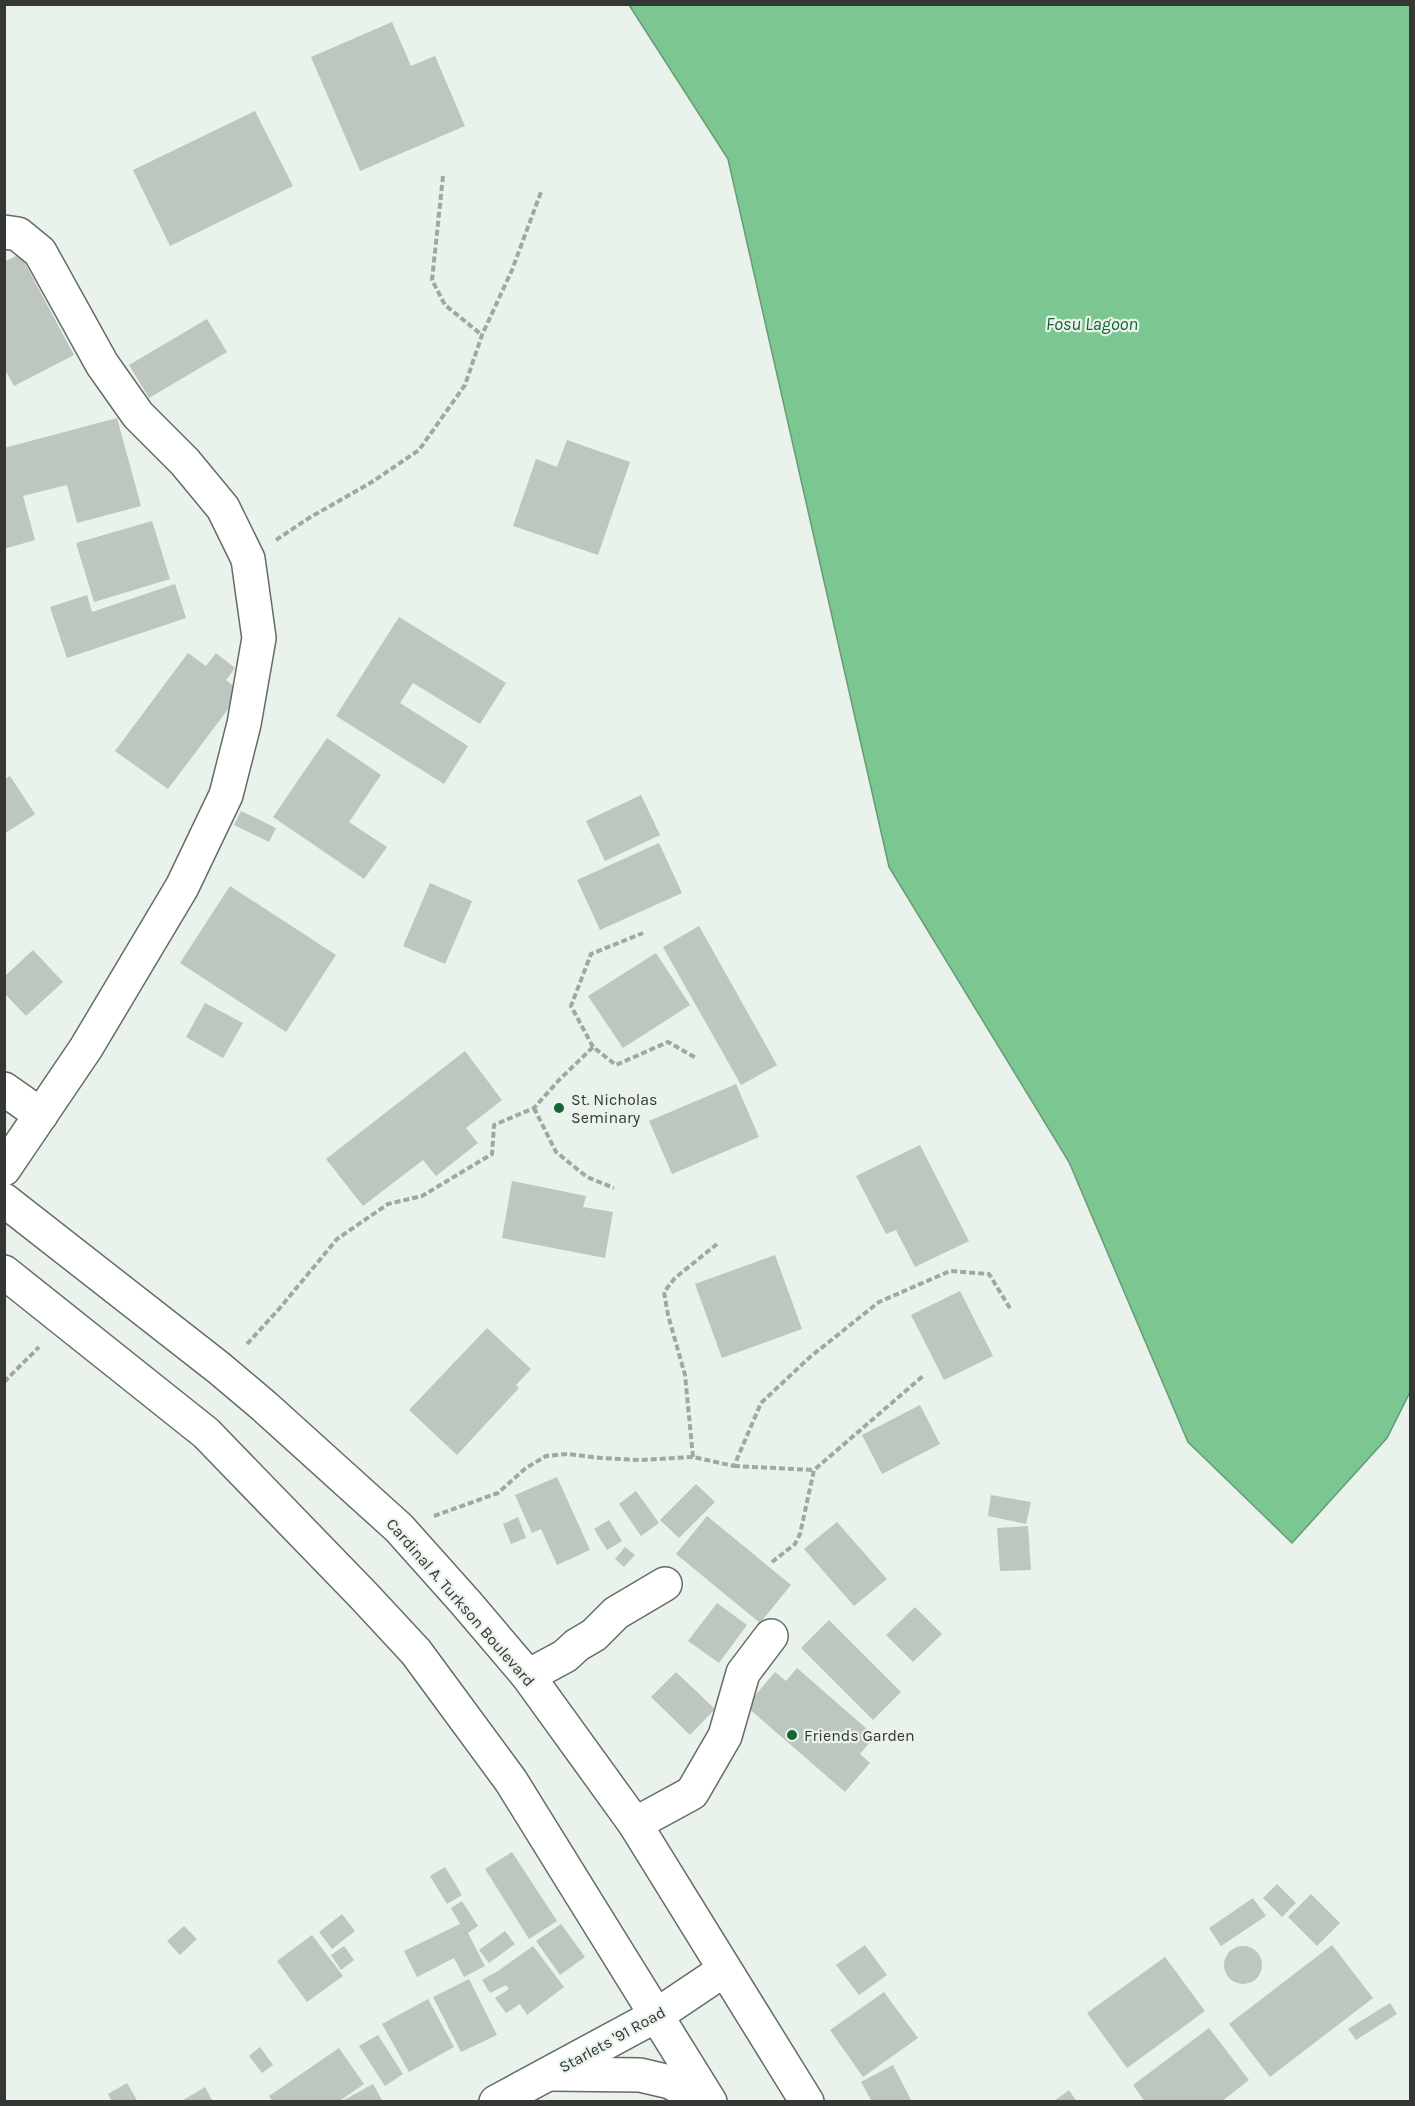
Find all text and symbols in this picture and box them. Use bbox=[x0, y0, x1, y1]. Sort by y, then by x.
water label: Fosu Lagoon bbox=[1046, 313, 1138, 335]
place label: St. Nicholas Seminary bbox=[571, 1090, 657, 1127]
marker: St. Nicholas Seminary bbox=[552, 1101, 566, 1115]
street label: Cardinal A. Turkson Boulevard bbox=[382, 1514, 539, 1690]
place label: Friends Garden bbox=[804, 1726, 915, 1745]
marker: Friends Garden bbox=[785, 1728, 799, 1742]
street label: Starlets '91 Road bbox=[556, 2002, 669, 2076]

